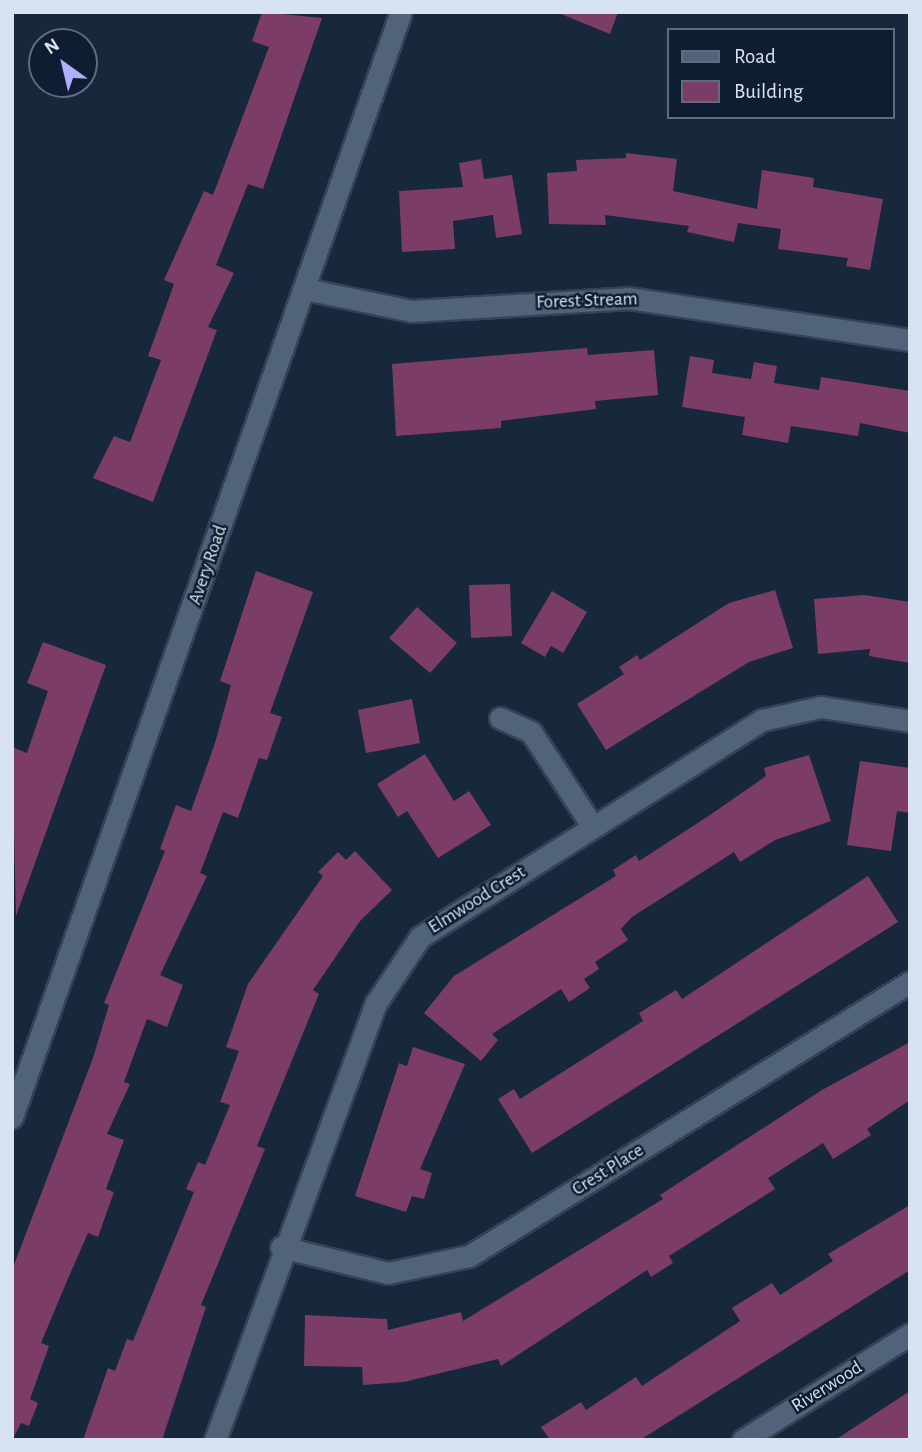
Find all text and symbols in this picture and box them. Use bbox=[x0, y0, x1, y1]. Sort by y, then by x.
north arrow bbox=[28, 28, 98, 98]
legend bbox=[666, 28, 894, 119]
text: N bbox=[41, 35, 63, 58]
text: Road bbox=[734, 46, 776, 67]
text: Building bbox=[734, 81, 803, 102]
street label: Forest Stream bbox=[536, 288, 638, 314]
street label: Avery Road bbox=[184, 522, 232, 608]
street label: Elmwood Crest bbox=[424, 861, 530, 939]
street label: Crest Place bbox=[568, 1139, 648, 1201]
street label: Riverwood bbox=[787, 1356, 867, 1418]

